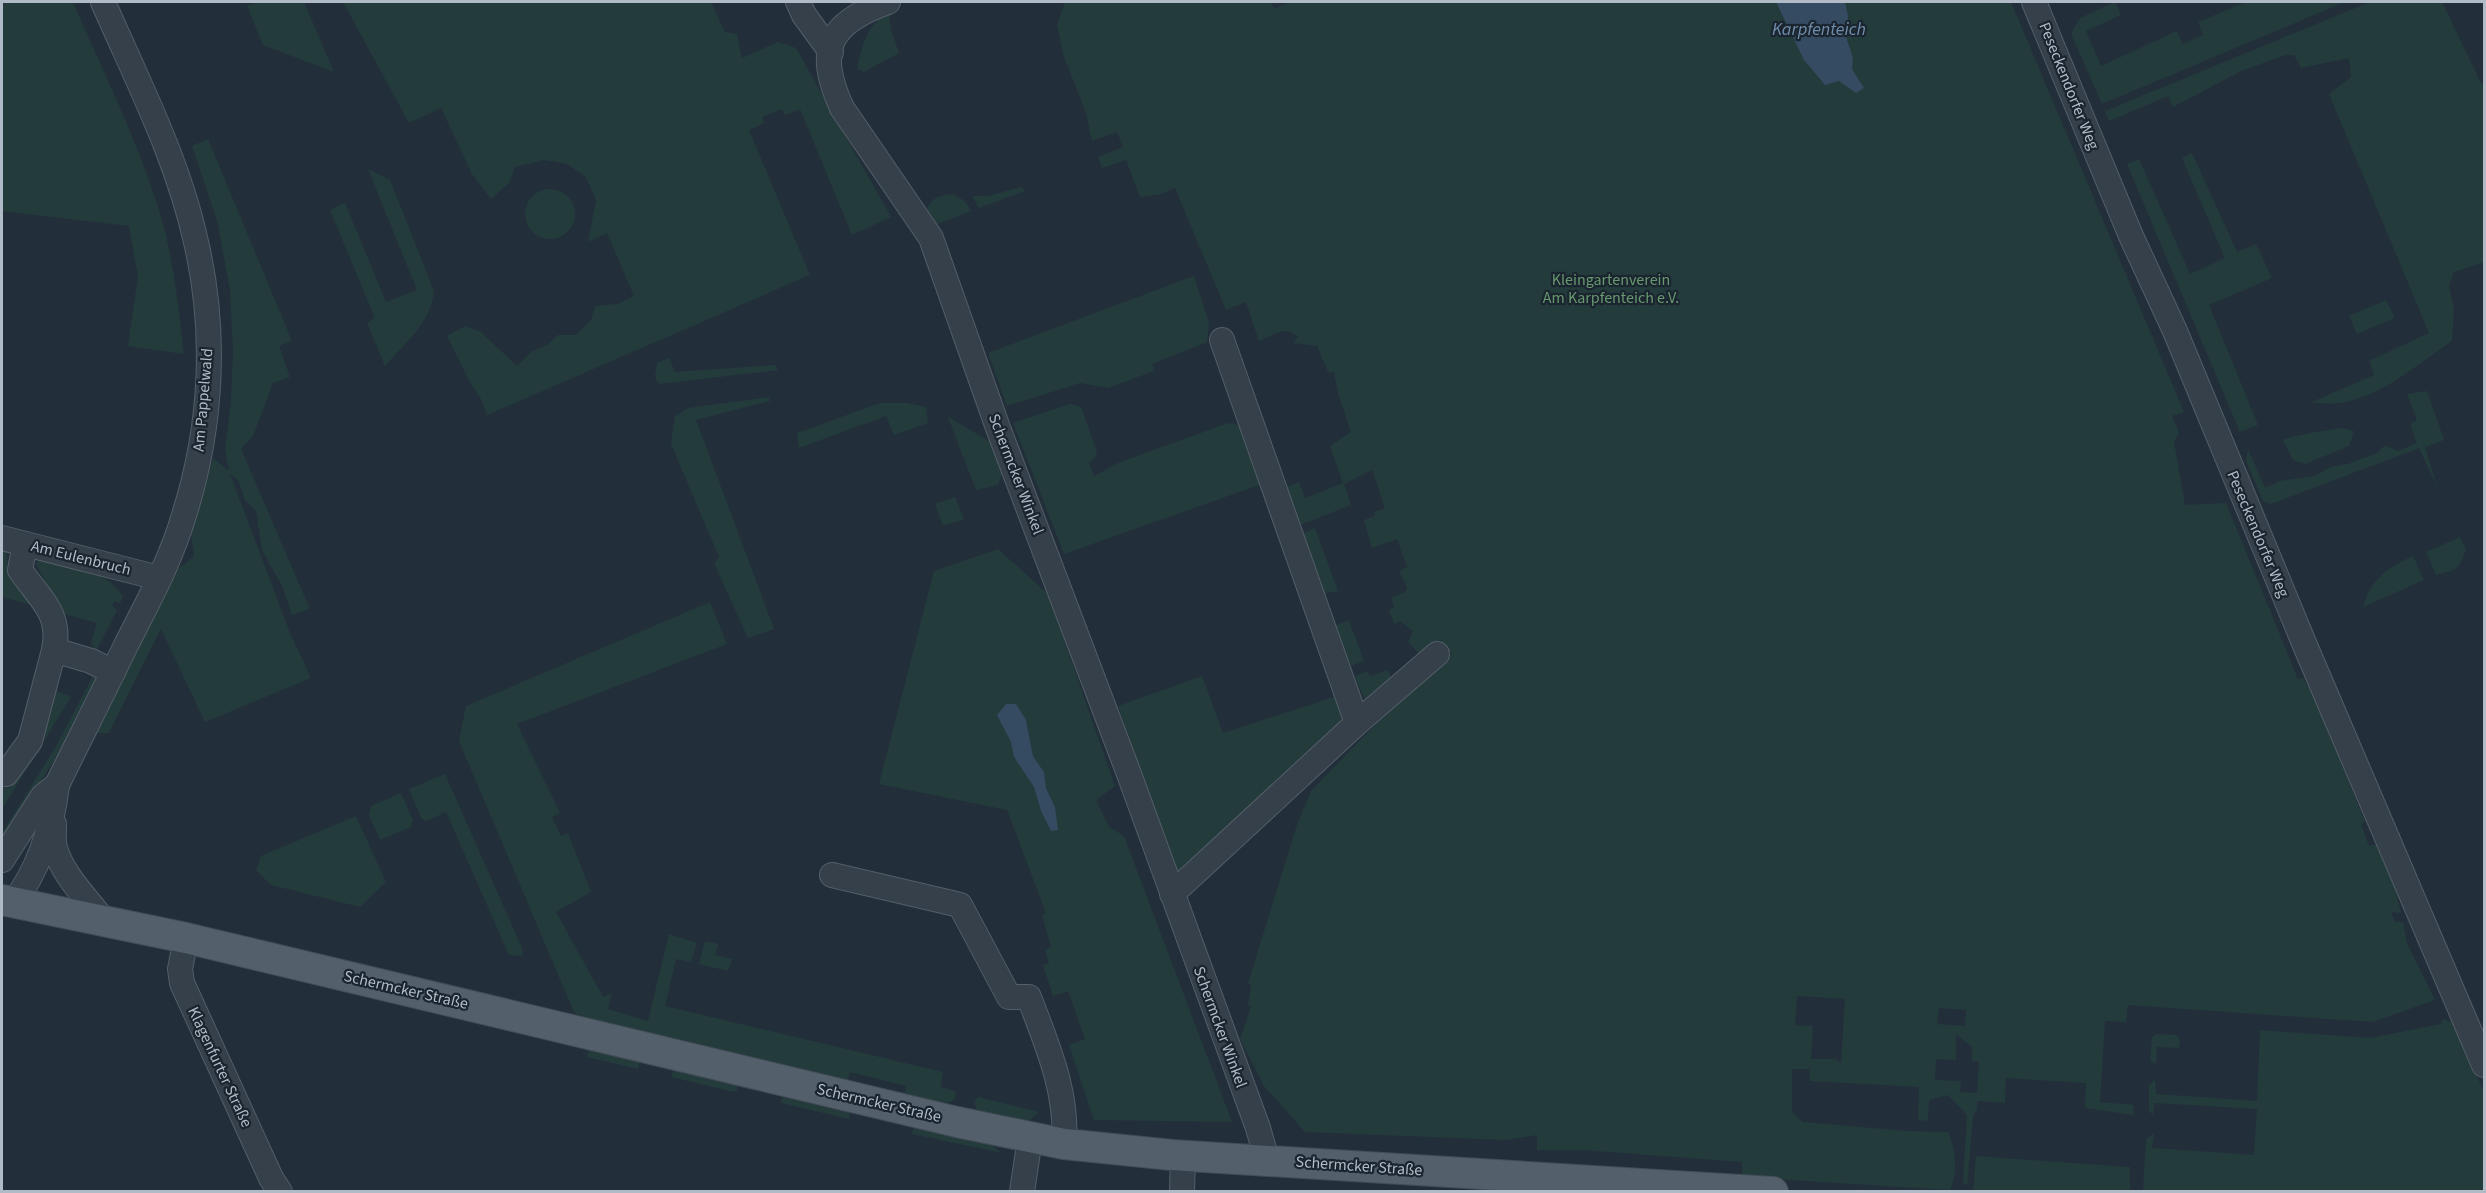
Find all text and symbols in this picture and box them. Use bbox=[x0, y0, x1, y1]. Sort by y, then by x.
water label: Karpfenteich bbox=[1772, 17, 1866, 42]
street label: Peseckendorfer Weg bbox=[2033, 19, 2105, 153]
park label: Kleingartenverein Am Karpfenteich e.V. bbox=[1543, 269, 1679, 309]
street label: Am Pappelwald bbox=[188, 347, 218, 453]
street label: Schermcker Winkel bbox=[983, 410, 1049, 538]
street label: Peseckendorfer Weg bbox=[2221, 467, 2295, 601]
street label: Am Eulenbruch bbox=[29, 535, 133, 581]
street label: Schermcker Winkel bbox=[1188, 963, 1252, 1091]
street label: Schermcker Straße bbox=[342, 965, 470, 1015]
street label: Klagenfurter Straße bbox=[182, 1003, 258, 1131]
street label: Schermcker Straße bbox=[815, 1078, 943, 1128]
street label: Schermcker Straße bbox=[1295, 1151, 1423, 1181]

